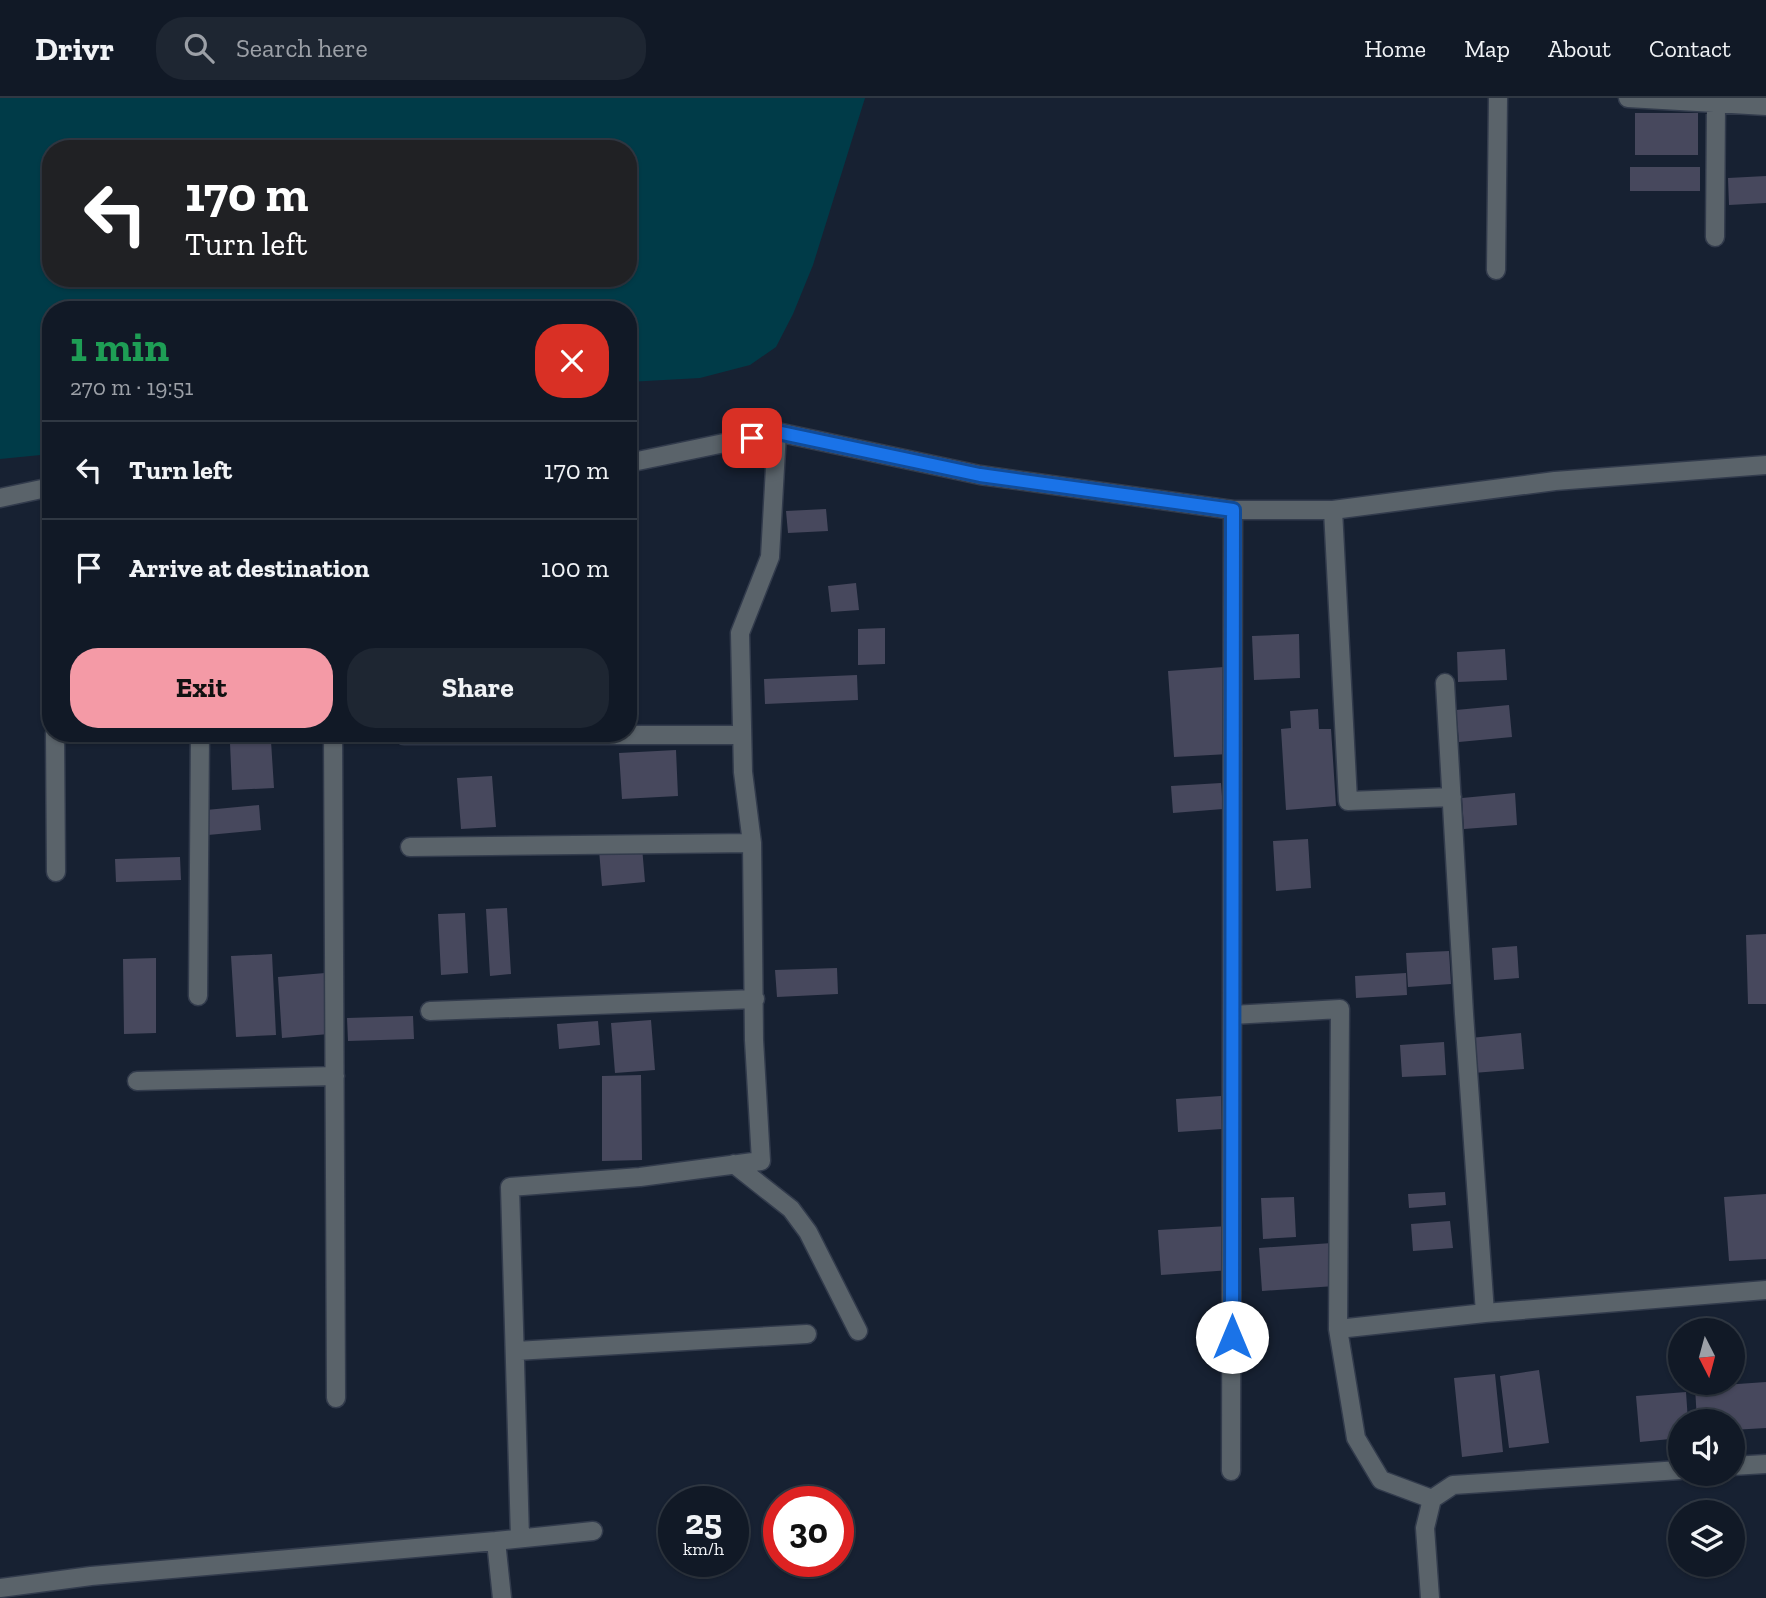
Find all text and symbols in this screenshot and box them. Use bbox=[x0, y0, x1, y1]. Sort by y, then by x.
search box bbox=[156, 17, 646, 80]
text: Drivr bbox=[35, 29, 114, 68]
icon: search bbox=[180, 29, 218, 67]
text: Search here bbox=[236, 32, 368, 64]
text: Home bbox=[1364, 34, 1426, 63]
text: Map bbox=[1464, 34, 1510, 63]
text: About bbox=[1548, 34, 1611, 63]
text: Contact bbox=[1649, 34, 1731, 63]
text: 170 m bbox=[185, 165, 308, 224]
icon: left bbox=[70, 168, 161, 259]
text: Turn left bbox=[185, 225, 307, 263]
text: 1 min bbox=[70, 321, 169, 372]
button: close bbox=[535, 324, 609, 398]
text: 270 m · 19:51 bbox=[70, 373, 193, 401]
pin bbox=[722, 408, 782, 468]
icon: arrive bbox=[733, 419, 771, 457]
icon: left bbox=[70, 451, 108, 489]
text: Turn left bbox=[129, 454, 232, 486]
text: 170 m bbox=[544, 454, 609, 486]
icon: arrive bbox=[70, 549, 108, 587]
text: Arrive at destination bbox=[129, 552, 369, 584]
text: 100 m bbox=[541, 552, 609, 584]
button: Exit bbox=[70, 648, 333, 728]
button: Share bbox=[347, 648, 609, 728]
position arrow bbox=[1195, 1300, 1269, 1374]
north arrow bbox=[1668, 1318, 1745, 1395]
map controls bbox=[1668, 1318, 1745, 1577]
button: sound bbox=[1668, 1409, 1745, 1486]
speed limit sign: 30 bbox=[763, 1486, 854, 1577]
button: layers bbox=[1668, 1500, 1745, 1577]
text: 25 bbox=[685, 1501, 722, 1543]
text: km/h bbox=[683, 1538, 724, 1560]

